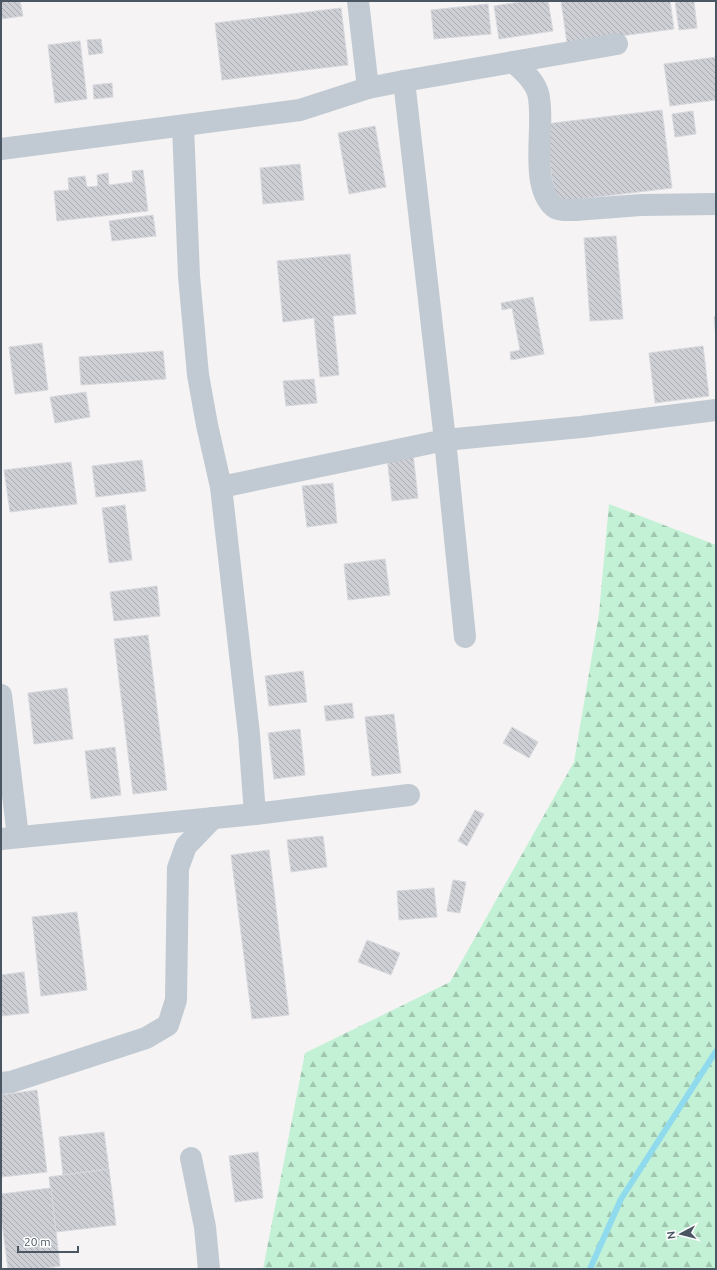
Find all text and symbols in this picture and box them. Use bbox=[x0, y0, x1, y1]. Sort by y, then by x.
north arrow bbox=[661, 1214, 701, 1254]
scale bar bbox=[18, 1228, 78, 1254]
text: N bbox=[665, 1230, 678, 1240]
text: 20 m bbox=[24, 1235, 51, 1248]

